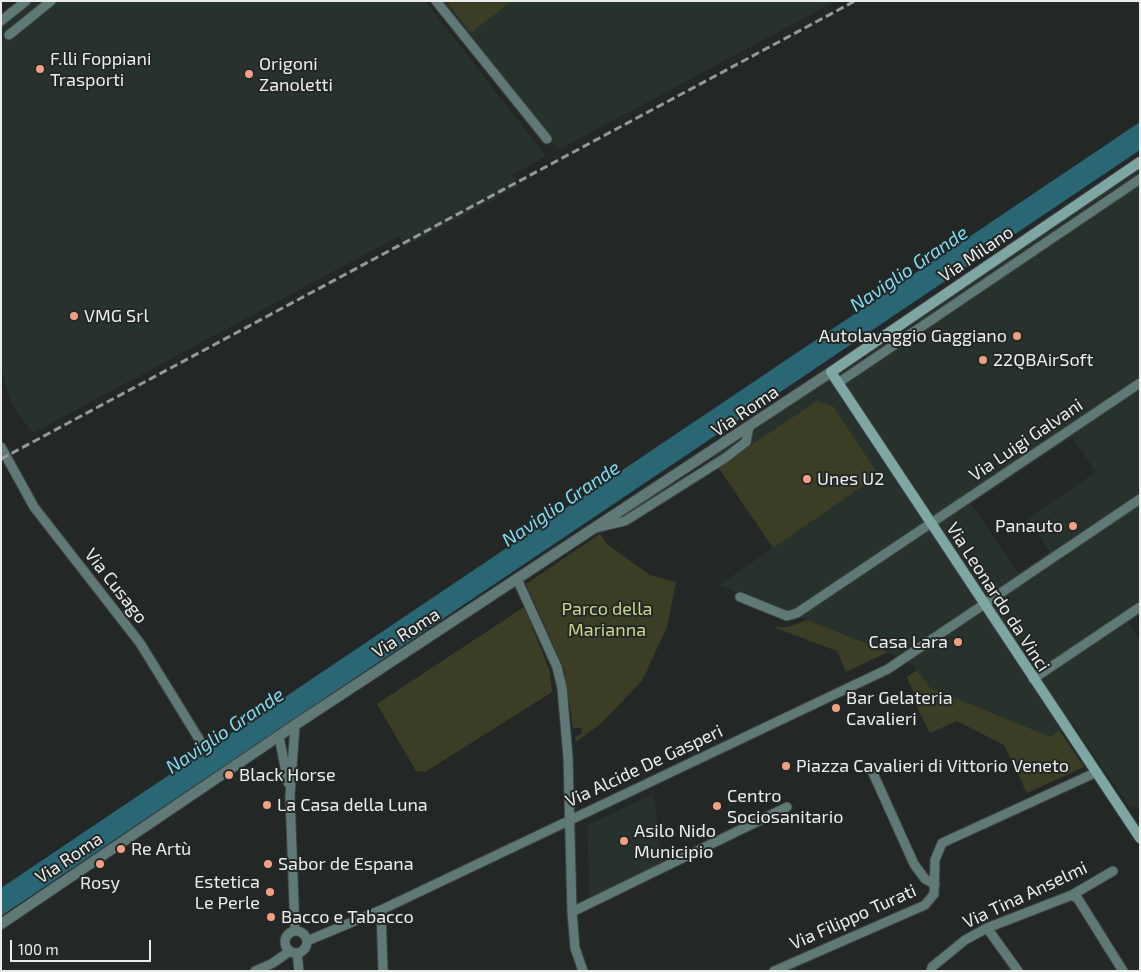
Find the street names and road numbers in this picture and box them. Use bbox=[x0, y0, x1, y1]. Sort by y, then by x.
street label: Via Milano bbox=[935, 221, 1017, 287]
street label: Via Roma bbox=[707, 381, 783, 441]
street label: Via Luigi Galvani bbox=[965, 394, 1087, 486]
street label: Via Leonardo da Vinci bbox=[942, 518, 1054, 676]
street label: Via Cusago bbox=[80, 544, 152, 628]
street label: Via Roma bbox=[368, 603, 444, 663]
street label: Via Alcide De Gasperi bbox=[562, 720, 726, 812]
street label: Via Roma bbox=[31, 828, 107, 888]
street label: Via Tina Anselmi bbox=[959, 857, 1091, 933]
street label: Via Filippo Turati bbox=[787, 879, 919, 955]

